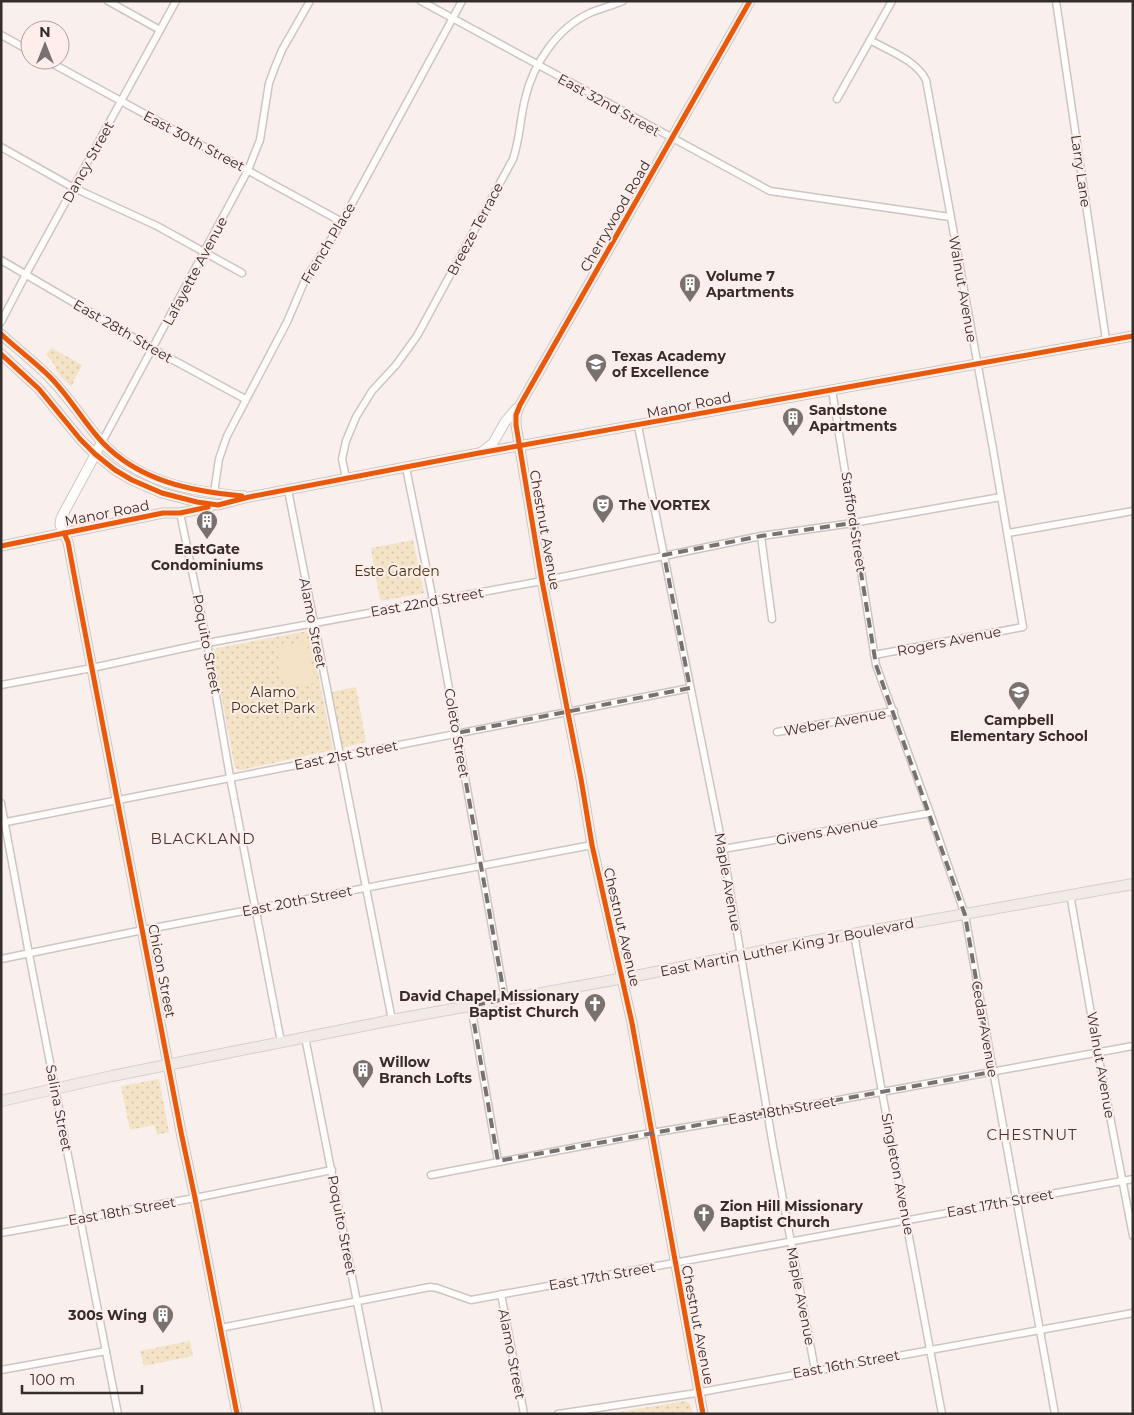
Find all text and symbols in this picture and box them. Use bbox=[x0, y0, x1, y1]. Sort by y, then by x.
north arrow bbox=[20, 20, 70, 70]
text: N bbox=[39, 23, 51, 41]
street label: East 32nd Street bbox=[555, 69, 664, 141]
street label: East 30th Street bbox=[140, 107, 248, 175]
street label: Dancy Street bbox=[58, 118, 118, 206]
street label: Larry Lane bbox=[1067, 133, 1095, 209]
street label: Cherrywood Road bbox=[576, 157, 654, 275]
street label: Breeze Terrace bbox=[443, 179, 507, 279]
street label: French Place bbox=[297, 199, 359, 287]
street label: Lafayette Avenue bbox=[159, 213, 231, 329]
street label: Walnut Avenue bbox=[945, 234, 981, 344]
place label: Volume 7 Apartments bbox=[705, 267, 795, 301]
building icon: Volume 7 Apartments bbox=[678, 272, 702, 303]
street label: East 28th Street bbox=[70, 295, 176, 367]
place label: Texas Academy of Excellence bbox=[612, 347, 726, 381]
school or university icon: Texas Academy of Excellence bbox=[584, 352, 608, 383]
street label: Manor Road bbox=[645, 388, 733, 422]
place label: Sandstone Apartments bbox=[808, 401, 898, 435]
building icon: Sandstone Apartments bbox=[781, 406, 805, 437]
street label: Chestnut Avenue bbox=[526, 469, 564, 591]
street label: Stafford Street bbox=[837, 471, 871, 574]
theatre icon: The VORTEX bbox=[591, 493, 615, 524]
street label: Manor Road bbox=[63, 496, 151, 530]
place label: The VORTEX bbox=[619, 496, 710, 514]
building icon: EastGate Condominiums bbox=[195, 509, 219, 540]
place label: EastGate Condominiums bbox=[151, 540, 264, 574]
park label: Este Garden bbox=[354, 562, 440, 580]
street label: Alamo Street bbox=[295, 576, 331, 670]
street label: East 22nd Street bbox=[369, 583, 485, 621]
street label: Poquito Street bbox=[188, 593, 226, 696]
street label: Rogers Avenue bbox=[895, 622, 1003, 660]
school or university icon: Campbell Elementary School bbox=[1007, 680, 1031, 711]
park label: Alamo Pocket Park bbox=[231, 683, 316, 717]
street label: Coleto Street bbox=[440, 687, 474, 780]
street label: Weber Avenue bbox=[783, 704, 887, 740]
place label: Campbell Elementary School bbox=[950, 711, 1088, 745]
street label: East 21st Street bbox=[293, 736, 400, 774]
street label: Givens Avenue bbox=[775, 813, 879, 849]
district label: BLACKLAND bbox=[150, 829, 256, 848]
street label: Maple Avenue bbox=[710, 831, 746, 933]
street label: Chestnut Avenue bbox=[600, 866, 644, 988]
street label: East 20th Street bbox=[240, 881, 354, 921]
street label: East Martin Luther King Jr Boulevard bbox=[659, 914, 915, 980]
street label: Chicon Street bbox=[144, 923, 180, 1020]
street label: Cedar Avenue bbox=[968, 979, 1002, 1079]
place label: David Chapel Missionary Baptist Church bbox=[399, 987, 580, 1021]
church icon: David Chapel Missionary Baptist Church bbox=[583, 992, 607, 1023]
street label: Walnut Avenue bbox=[1083, 1010, 1119, 1120]
place label: Willow Branch Lofts bbox=[379, 1053, 473, 1087]
building icon: Willow Branch Lofts bbox=[351, 1058, 375, 1089]
street label: Salina Street bbox=[42, 1063, 76, 1153]
street label: East 18th Street bbox=[727, 1092, 837, 1128]
street label: Singleton Avenue bbox=[877, 1112, 919, 1236]
district label: CHESTNUT bbox=[986, 1125, 1078, 1144]
street label: Poquito Street bbox=[323, 1174, 361, 1277]
street label: East 17th Street bbox=[945, 1185, 1055, 1221]
street label: East 18th Street bbox=[67, 1193, 177, 1229]
place label: Zion Hill Missionary Baptist Church bbox=[720, 1197, 864, 1231]
church icon: Zion Hill Missionary Baptist Church bbox=[692, 1202, 716, 1233]
street label: Maple Avenue bbox=[783, 1245, 819, 1347]
street label: East 17th Street bbox=[547, 1258, 657, 1294]
street label: Chestnut Avenue bbox=[678, 1264, 718, 1386]
building icon: 300s Wing bbox=[151, 1303, 175, 1334]
place label: 300s Wing bbox=[67, 1306, 147, 1324]
street label: Alamo Street bbox=[494, 1307, 530, 1401]
street label: East 16th Street bbox=[791, 1346, 901, 1382]
scale bar bbox=[22, 1362, 142, 1394]
text: 100 m bbox=[30, 1370, 75, 1389]

